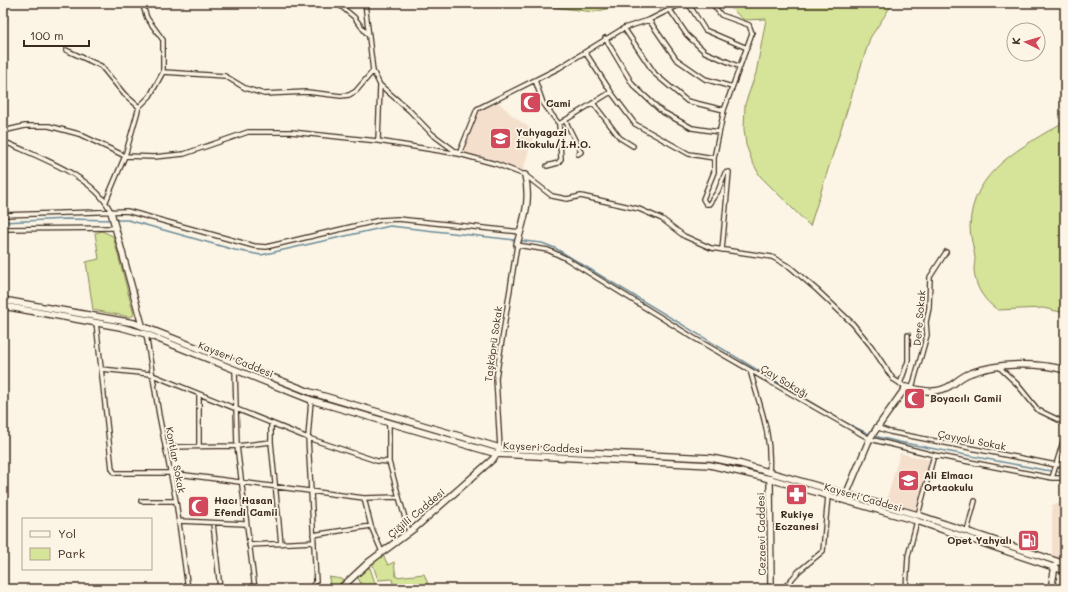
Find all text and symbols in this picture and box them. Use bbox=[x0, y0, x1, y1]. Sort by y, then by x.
scale bar bbox=[24, 22, 89, 48]
north arrow bbox=[1006, 22, 1046, 62]
text: 100 m bbox=[30, 27, 64, 43]
text: K bbox=[1008, 37, 1023, 45]
mosque icon: Cami bbox=[517, 90, 543, 116]
place label: Cami bbox=[546, 96, 571, 110]
school or university icon: Yahyagazi İlkokulu/İ.H.O. bbox=[487, 125, 513, 151]
place label: Yahyagazi İlkokulu/İ.H.O. bbox=[516, 125, 591, 151]
street label: Dere Sokak bbox=[910, 290, 928, 346]
street label: Taşköprü Sokak bbox=[481, 305, 505, 383]
street label: Kayseri Caddesi bbox=[196, 338, 276, 380]
street label: Çay Sokağı bbox=[758, 361, 812, 401]
mosque icon: Boyacılı Camii bbox=[902, 385, 928, 411]
place label: Boyacılı Camii bbox=[930, 391, 1002, 405]
street label: Kontlar Sokak bbox=[163, 426, 189, 494]
street label: Çayyolu Sokak bbox=[937, 427, 1007, 453]
street label: Kayseri Caddesi bbox=[503, 438, 583, 456]
school or university icon: Ali Elmacı Ortaokulu bbox=[896, 468, 922, 494]
place label: Ali Elmacı Ortaokulu bbox=[924, 468, 974, 494]
street label: Kayseri Caddesi bbox=[823, 479, 903, 515]
pharmacy icon: Rukiye Eczanesi bbox=[784, 481, 810, 507]
street label: Çiğilli Caddesi bbox=[384, 485, 448, 541]
street label: Cezaevi Caddesi bbox=[753, 492, 769, 576]
mosque icon: Hacı Hasan Efendi Camii bbox=[185, 493, 211, 519]
place label: Hacı Hasan Efendi Camii bbox=[214, 493, 278, 519]
place label: Rukiye Eczanesi bbox=[775, 507, 819, 533]
legend bbox=[22, 518, 152, 570]
text: Yol bbox=[58, 525, 76, 541]
fuel station icon: Opet Yahyalı bbox=[1015, 527, 1041, 553]
place label: Opet Yahyalı bbox=[947, 533, 1012, 547]
text: Park bbox=[58, 545, 85, 561]

